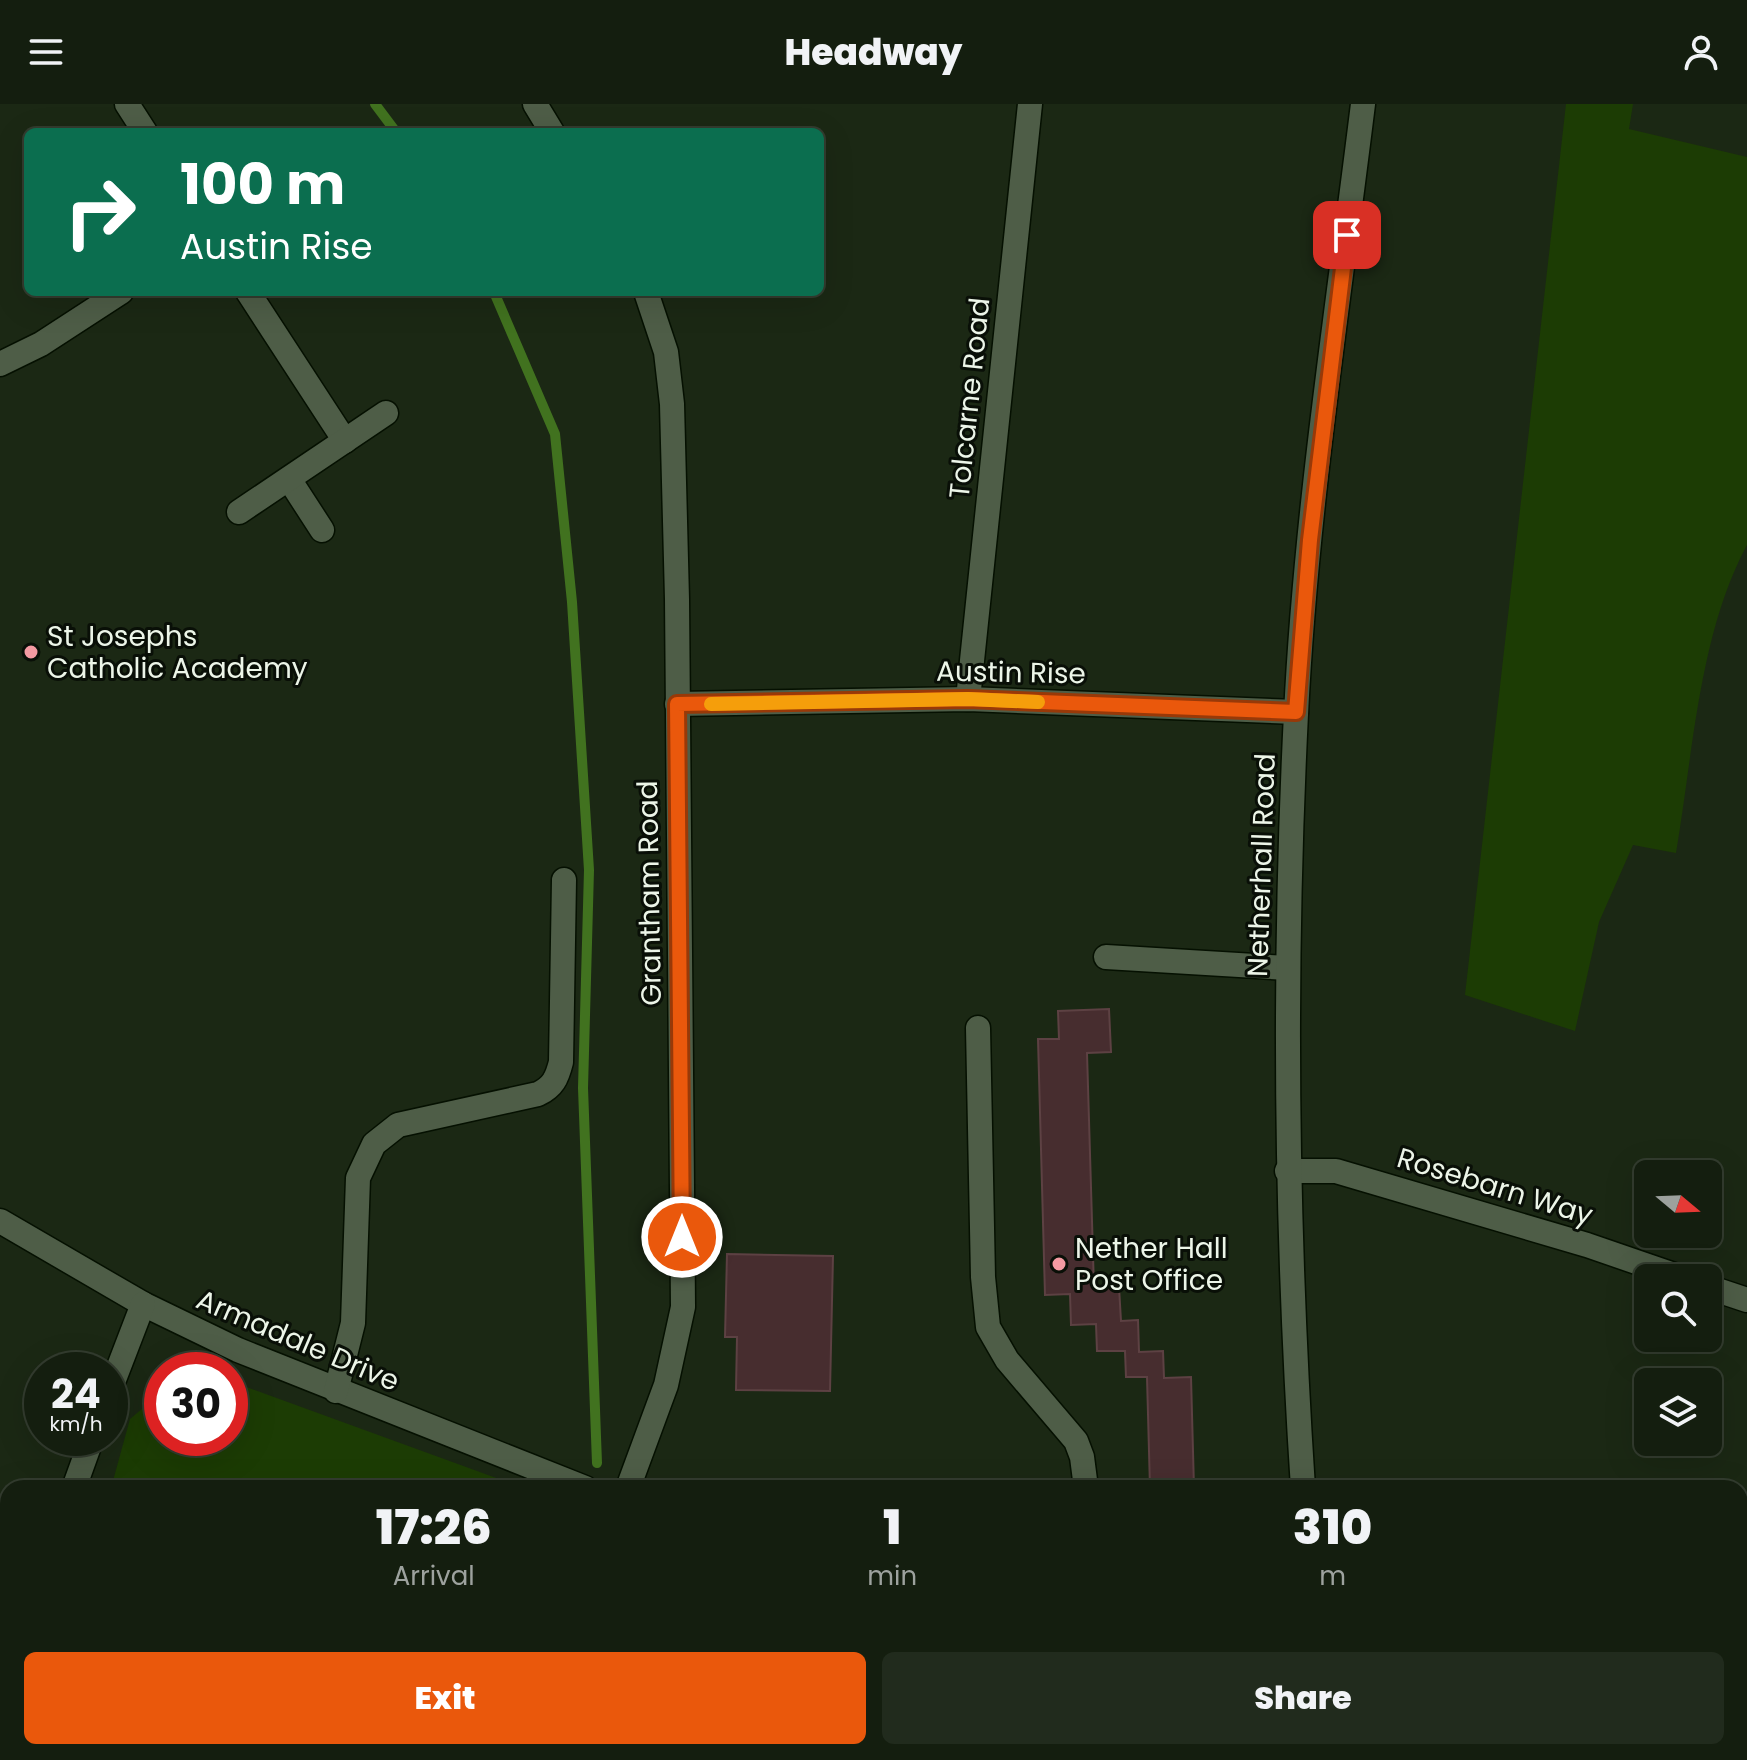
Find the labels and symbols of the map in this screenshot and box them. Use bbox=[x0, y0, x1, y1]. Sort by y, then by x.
pin bbox=[1313, 201, 1381, 269]
street label: Tolcarne Road bbox=[940, 296, 999, 500]
place label: St Josephs Catholic Academy bbox=[47, 617, 308, 688]
marker: St Josephs Catholic Academy bbox=[22, 643, 40, 661]
street label: Austin Rise bbox=[936, 652, 1086, 693]
street label: Netherhall Road bbox=[1238, 752, 1285, 978]
street label: Grantham Road bbox=[628, 780, 671, 1006]
street label: Rosebarn Way bbox=[1392, 1138, 1598, 1235]
north arrow bbox=[1634, 1160, 1722, 1248]
position arrow bbox=[640, 1195, 724, 1279]
place label: Nether Hall Post Office bbox=[1075, 1229, 1228, 1300]
marker: Nether Hall Post Office bbox=[1050, 1255, 1068, 1273]
street label: Armadale Drive bbox=[190, 1280, 405, 1401]
speed limit sign: 30 bbox=[144, 1352, 248, 1456]

